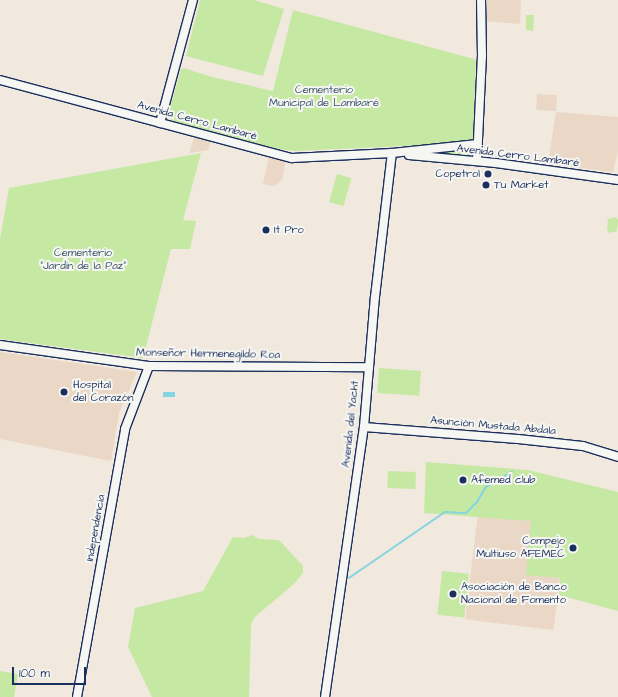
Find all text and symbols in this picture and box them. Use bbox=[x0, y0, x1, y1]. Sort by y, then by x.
park label: Cementerio Municipal de Lambaré bbox=[269, 84, 379, 110]
street label: Avenida Cerro Lambaré bbox=[136, 99, 258, 143]
street label: Avenida Cerro Lambaré bbox=[456, 142, 580, 170]
place label: Copetrol bbox=[436, 167, 480, 181]
marker: Copetrol bbox=[483, 169, 493, 179]
place label: Tu Market bbox=[494, 178, 549, 192]
marker: Tu Market bbox=[481, 180, 491, 190]
place label: It Pro bbox=[274, 223, 304, 237]
marker: It Pro bbox=[261, 225, 271, 235]
park label: Cementerio "Jardín de la Paz" bbox=[40, 247, 126, 273]
street label: Monseñor Hermenegildo Roa bbox=[136, 346, 280, 362]
place label: Hospital del Corazón bbox=[73, 379, 134, 405]
street label: Avenida del Yacht bbox=[340, 380, 362, 468]
marker: Hospital del Corazón bbox=[58, 386, 70, 398]
street label: Asunción Mustada Abdala bbox=[430, 414, 556, 438]
place label: Afemed club bbox=[471, 473, 536, 487]
marker: Afemed club bbox=[458, 475, 468, 485]
street label: Independencia bbox=[84, 494, 108, 562]
place label: Compejo Multiuso AFEMEC bbox=[476, 535, 565, 561]
marker: Compejo Multiuso AFEMEC bbox=[568, 543, 578, 553]
place label: Asociación de Banco Nacional de Fomento bbox=[461, 581, 567, 607]
marker: Asociación de Banco Nacional de Fomento bbox=[448, 589, 458, 599]
scale bar bbox=[14, 659, 88, 685]
text: 100 m bbox=[19, 665, 50, 682]

